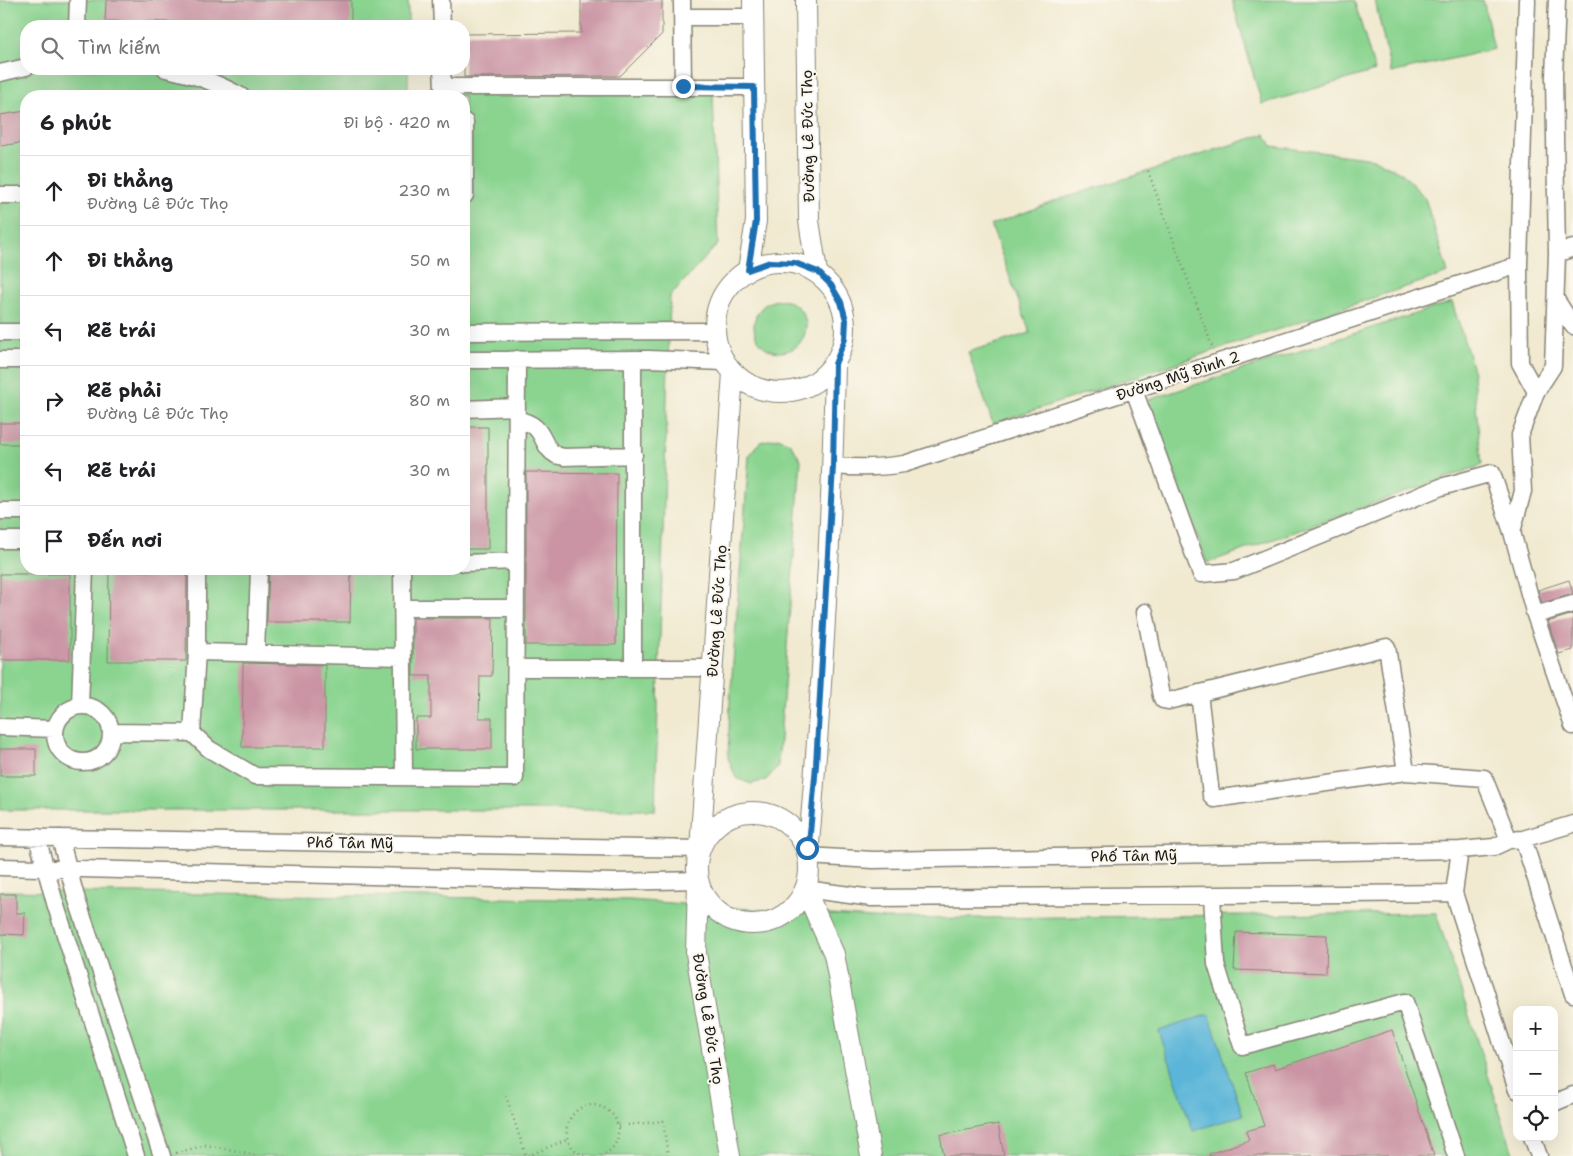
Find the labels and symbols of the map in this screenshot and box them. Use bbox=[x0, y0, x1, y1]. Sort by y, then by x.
street label: Đường Lê Đức Thọ bbox=[797, 70, 819, 202]
route end bbox=[672, 75, 695, 98]
street label: Đường Mỹ Đình 2 bbox=[1114, 347, 1242, 405]
street label: Đường Lê Đức Thọ bbox=[702, 544, 732, 678]
street label: Phố Tân Mỹ bbox=[306, 832, 394, 854]
route start bbox=[796, 837, 819, 860]
street label: Phố Tân Mỹ bbox=[1090, 845, 1178, 867]
street label: Đường Lê Đức Thọ bbox=[688, 952, 728, 1086]

